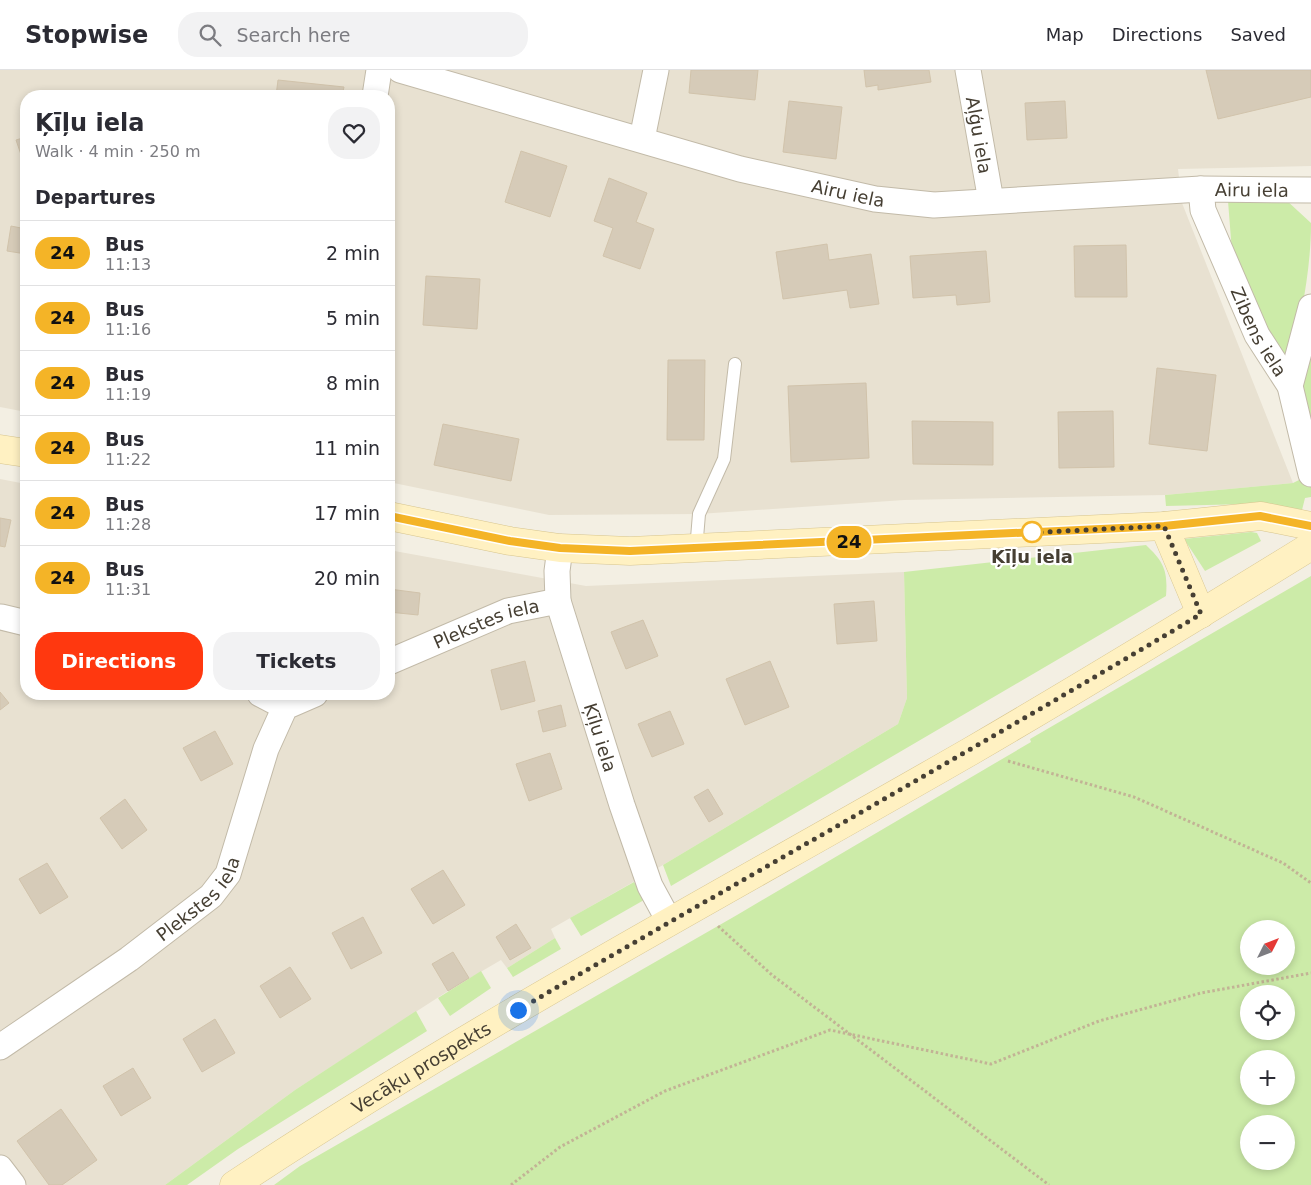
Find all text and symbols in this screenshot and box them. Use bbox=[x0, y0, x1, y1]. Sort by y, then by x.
search box bbox=[178, 12, 528, 57]
text: Stopwise bbox=[25, 21, 148, 49]
icon: search bbox=[196, 21, 224, 49]
text: Search here bbox=[236, 24, 351, 46]
text: Map bbox=[1046, 24, 1084, 45]
text: Directions bbox=[1112, 24, 1202, 45]
text: Saved bbox=[1230, 24, 1286, 45]
street label: Aļģu iela bbox=[962, 95, 997, 175]
button: heart bbox=[328, 107, 380, 159]
text: Ķīļu iela bbox=[35, 109, 144, 137]
text: Walk · 4 min · 250 m bbox=[35, 142, 200, 161]
street label: Airu iela bbox=[810, 175, 886, 210]
street label: Airu iela bbox=[1215, 179, 1289, 200]
text: Departures bbox=[35, 186, 156, 208]
text: Bus bbox=[105, 233, 144, 255]
text: 24 bbox=[50, 242, 75, 263]
text: 2 min bbox=[326, 242, 380, 264]
text: 11:13 bbox=[105, 255, 151, 274]
street label: Zibens iela bbox=[1227, 284, 1291, 380]
text: Bus bbox=[105, 298, 144, 320]
text: 24 bbox=[50, 307, 75, 328]
text: 5 min bbox=[326, 307, 380, 329]
text: 11:16 bbox=[105, 320, 151, 339]
text: Bus bbox=[105, 363, 144, 385]
text: 24 bbox=[50, 372, 75, 393]
text: 8 min bbox=[326, 372, 380, 394]
text: 11:19 bbox=[105, 385, 151, 404]
text: Bus bbox=[105, 428, 144, 450]
text: 24 bbox=[50, 437, 75, 458]
text: 11 min bbox=[314, 437, 380, 459]
text: 11:22 bbox=[105, 450, 151, 469]
text: Bus bbox=[105, 493, 144, 515]
text: 24 bbox=[50, 502, 75, 523]
text: 17 min bbox=[314, 502, 380, 524]
text: 11:28 bbox=[105, 515, 151, 534]
marker: Ķīļu iela bbox=[1021, 521, 1043, 543]
line badge: 24 bbox=[826, 526, 872, 558]
text: 24 bbox=[836, 531, 862, 552]
place label: Ķīļu iela bbox=[991, 546, 1073, 567]
text: Bus bbox=[105, 558, 144, 580]
text: 24 bbox=[50, 567, 75, 588]
text: 20 min bbox=[314, 567, 380, 589]
text: 11:31 bbox=[105, 580, 151, 599]
street label: Plekstes iela bbox=[430, 595, 541, 652]
button: Directions bbox=[35, 632, 203, 690]
button: Tickets bbox=[213, 632, 380, 690]
street label: Ķīļu iela bbox=[580, 700, 621, 774]
street label: Plekstes iela bbox=[152, 854, 243, 945]
north arrow bbox=[1240, 920, 1295, 975]
map controls bbox=[1240, 920, 1295, 1170]
button: locate bbox=[1240, 985, 1295, 1040]
your location bbox=[506, 998, 531, 1023]
street label: Vecāķu prospekts bbox=[348, 1017, 494, 1117]
button: + bbox=[1240, 1050, 1295, 1105]
button: − bbox=[1240, 1115, 1295, 1170]

